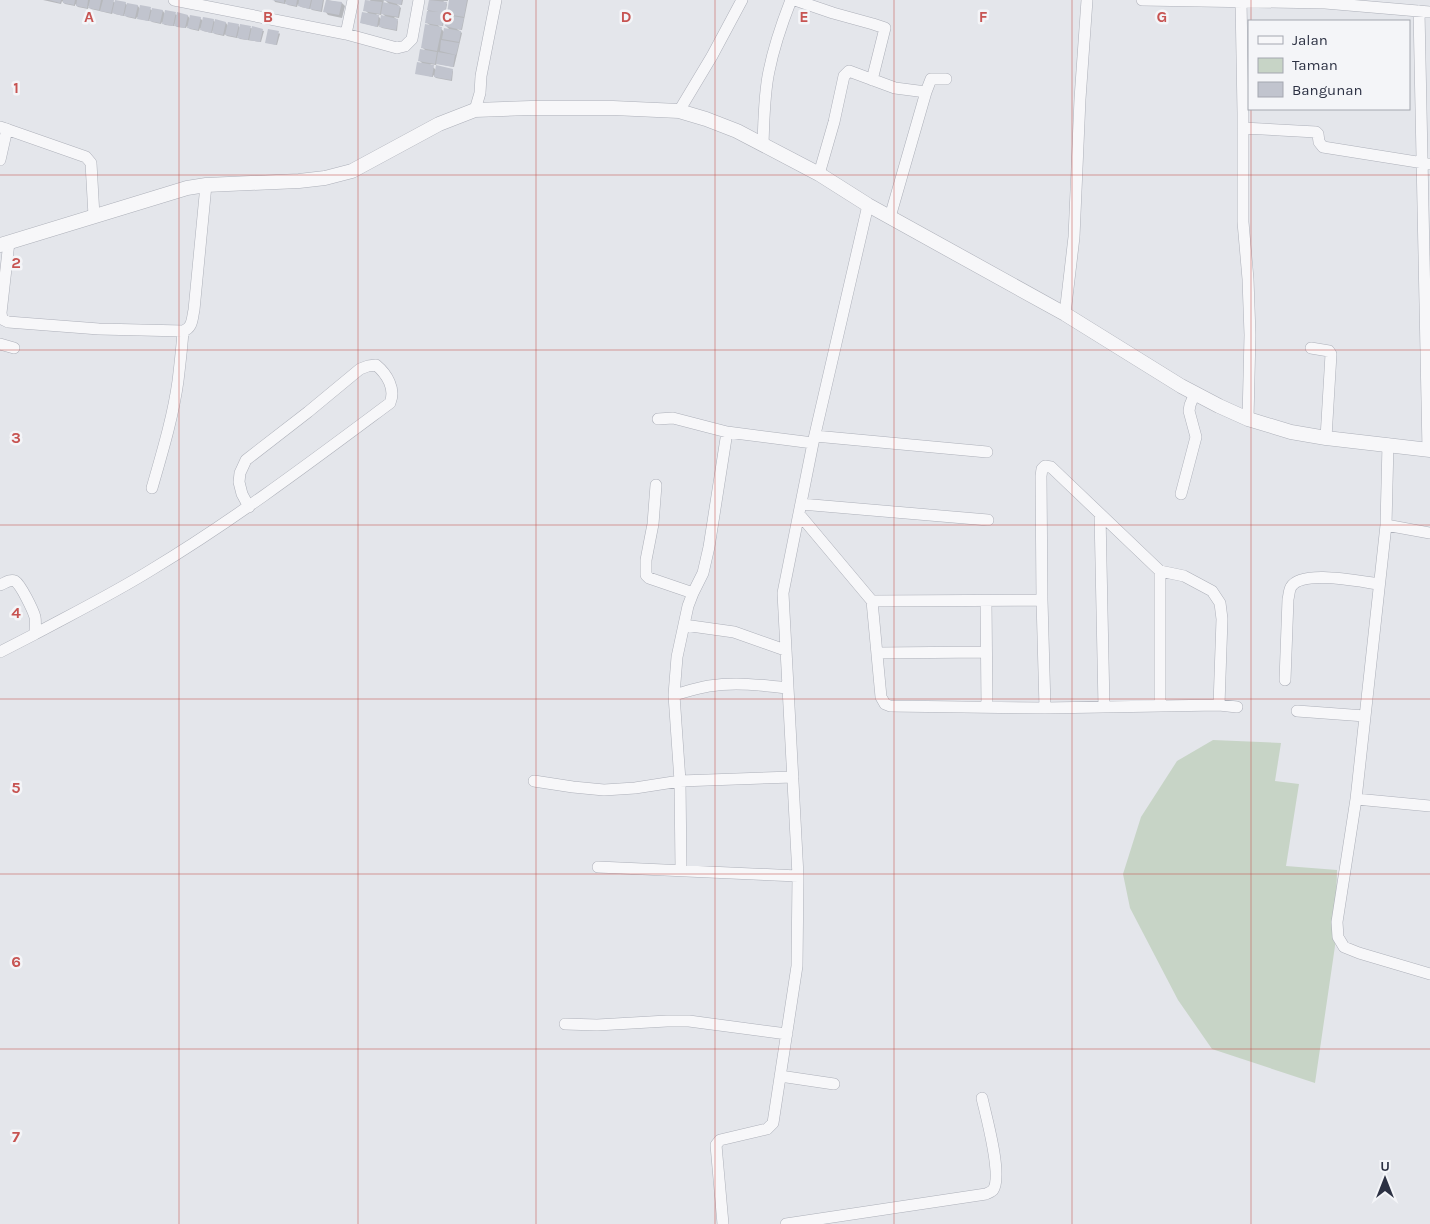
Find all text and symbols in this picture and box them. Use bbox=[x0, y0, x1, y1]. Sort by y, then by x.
text: A bbox=[84, 7, 94, 26]
text: B bbox=[263, 7, 273, 26]
text: C bbox=[442, 7, 452, 26]
text: D bbox=[621, 7, 632, 26]
text: E bbox=[799, 7, 809, 26]
text: F bbox=[979, 7, 988, 26]
text: G bbox=[1157, 7, 1167, 26]
legend bbox=[1248, 20, 1410, 110]
text: Jalan bbox=[1292, 31, 1328, 49]
text: Taman bbox=[1292, 56, 1338, 74]
text: 1 bbox=[13, 78, 19, 97]
text: Bangunan bbox=[1292, 81, 1363, 99]
text: 2 bbox=[11, 253, 21, 272]
text: 3 bbox=[11, 428, 21, 447]
text: 4 bbox=[11, 603, 21, 622]
text: 5 bbox=[11, 778, 21, 797]
text: 6 bbox=[11, 952, 21, 971]
text: 7 bbox=[12, 1127, 20, 1146]
north arrow bbox=[1360, 1154, 1410, 1204]
text: U bbox=[1380, 1158, 1390, 1175]

